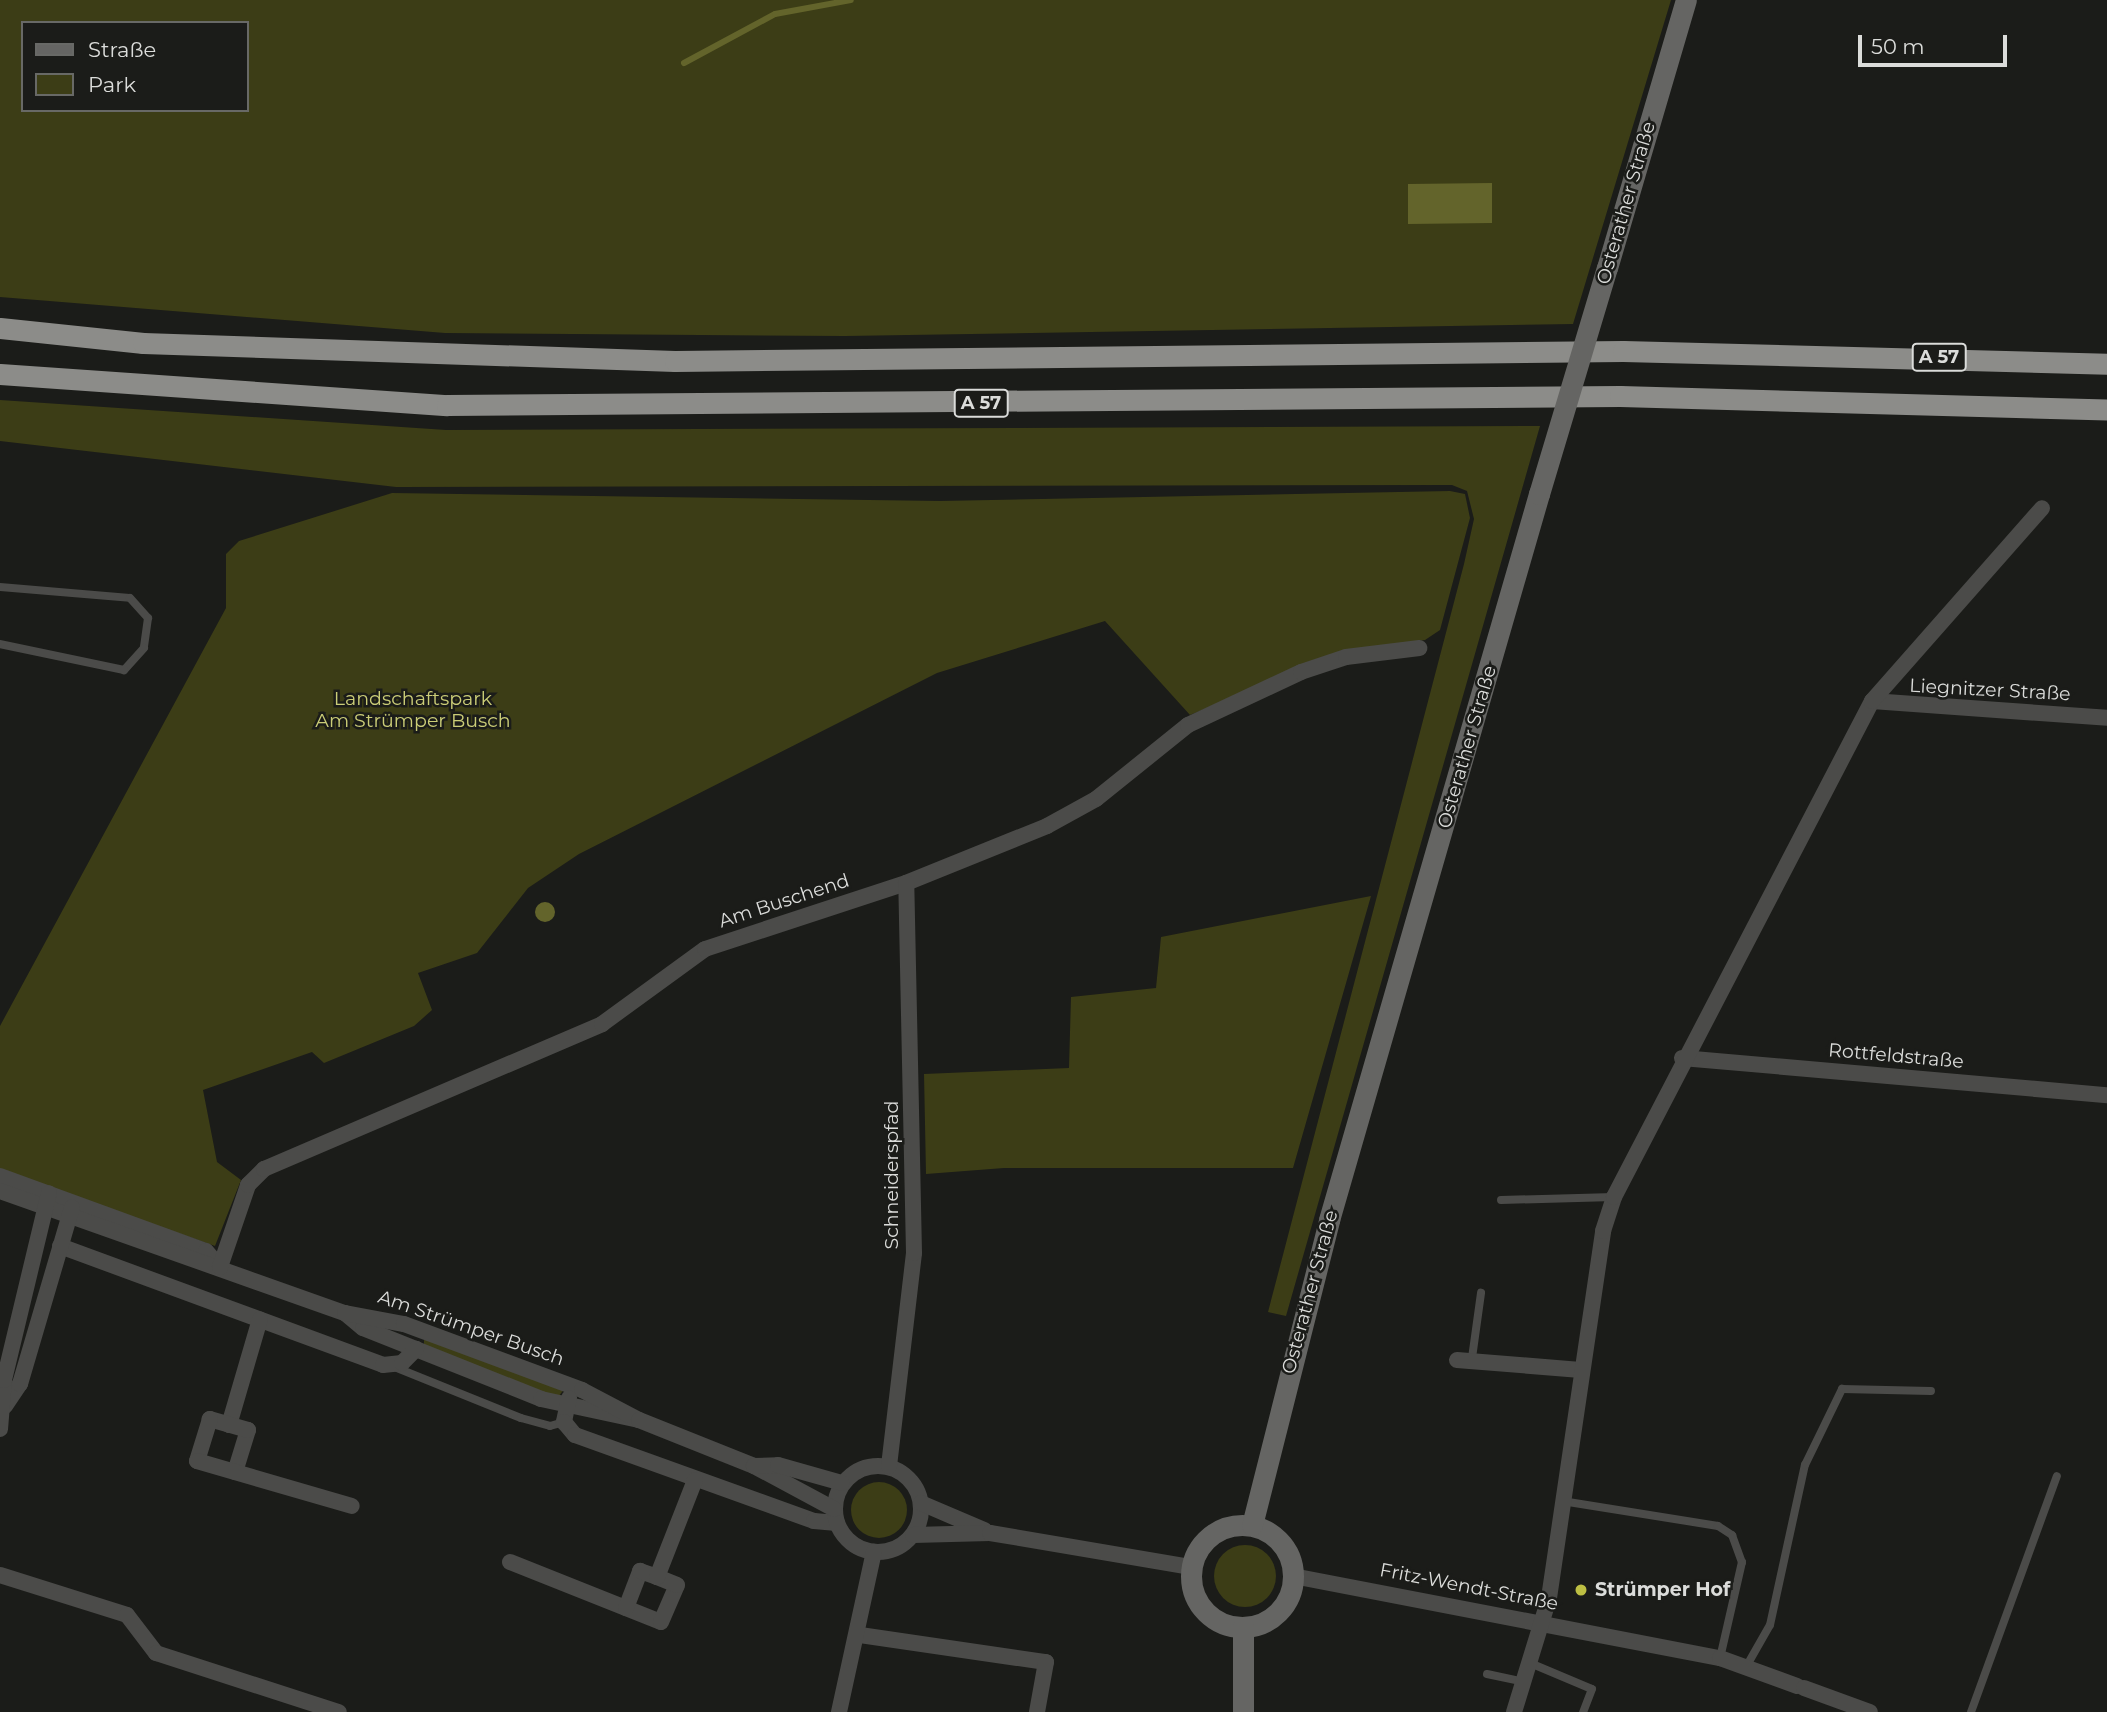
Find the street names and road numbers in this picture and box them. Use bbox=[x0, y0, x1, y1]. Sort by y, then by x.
street label: Osterather Straße bbox=[1592, 119, 1660, 287]
road number: A 57 bbox=[1911, 342, 1967, 372]
road number: A 57 bbox=[953, 388, 1009, 418]
street label: Osterather Straße bbox=[1433, 663, 1501, 831]
street label: Liegnitzer Straße bbox=[1909, 674, 2071, 706]
street label: Am Buschend bbox=[716, 869, 852, 933]
street label: Rottfeldstraße bbox=[1827, 1039, 1965, 1073]
street label: Schneiderspfad bbox=[881, 1101, 903, 1249]
street label: Osterather Straße bbox=[1277, 1208, 1343, 1376]
street label: Am Strümper Busch bbox=[375, 1285, 567, 1371]
street label: Fritz-Wendt-Straße bbox=[1378, 1559, 1560, 1615]

